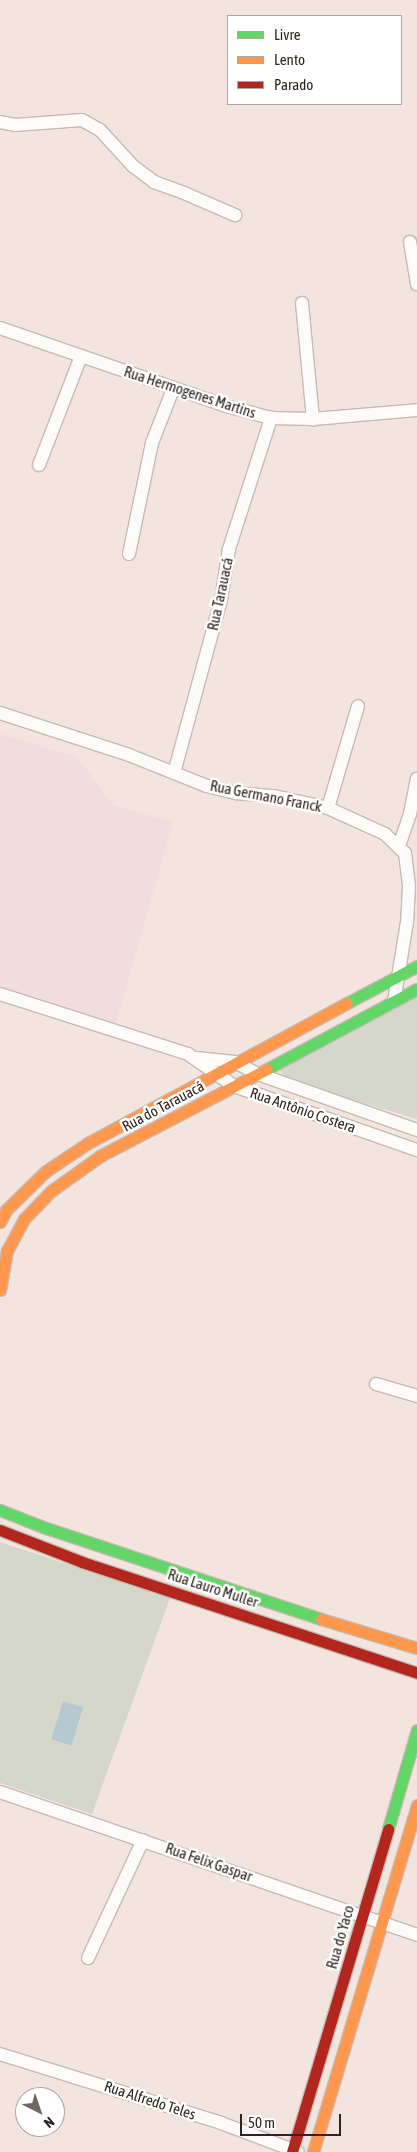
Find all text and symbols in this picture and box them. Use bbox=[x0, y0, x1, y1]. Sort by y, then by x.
legend bbox=[227, 15, 402, 105]
text: Livre bbox=[274, 26, 301, 43]
text: Lento bbox=[274, 51, 305, 68]
text: Parado bbox=[274, 76, 313, 93]
street label: Rua Hermogenes Martins bbox=[122, 362, 258, 422]
street label: Rua Tarauacá bbox=[203, 556, 237, 632]
street label: Rua Germano Franck bbox=[209, 776, 323, 816]
street label: Rua do Tarauacá bbox=[119, 1077, 207, 1135]
street label: Rua Antônio Costera bbox=[248, 1083, 358, 1137]
street label: Rua Lauro Muller bbox=[166, 1565, 260, 1611]
street label: Rua Felix Gaspar bbox=[163, 1839, 255, 1885]
street label: Rua do Yaco bbox=[322, 1903, 358, 1971]
street label: Rua Alfredo Teles bbox=[102, 2077, 198, 2123]
north arrow bbox=[15, 2087, 65, 2137]
scale bar bbox=[242, 2104, 343, 2136]
text: N bbox=[41, 2114, 58, 2131]
text: 50 m bbox=[248, 2114, 275, 2131]

